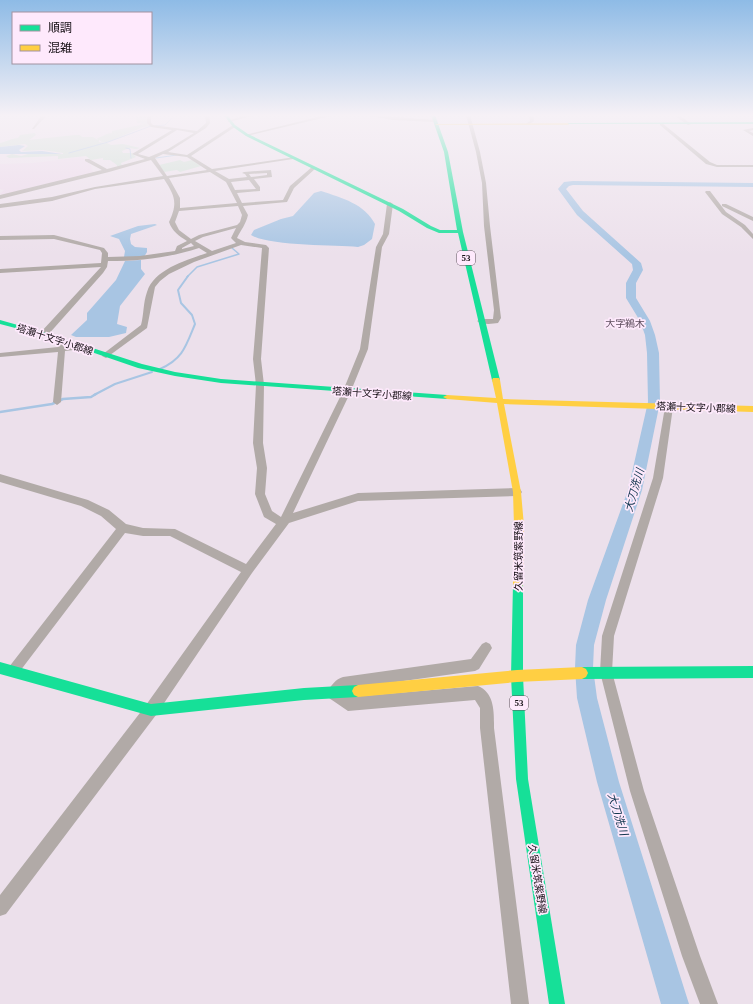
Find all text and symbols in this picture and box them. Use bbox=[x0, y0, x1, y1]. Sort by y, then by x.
legend bbox=[12, 12, 152, 64]
text: 順調 bbox=[48, 21, 72, 35]
text: 混雑 bbox=[48, 41, 72, 55]
road number: 53 bbox=[457, 251, 475, 265]
district label: 大字鵜木 bbox=[605, 318, 645, 329]
street label: 塔瀬十文字小郡線 bbox=[15, 322, 95, 357]
street label: 塔瀬十文字小郡線 bbox=[332, 385, 412, 402]
street label: 塔瀬十文字小郡線 bbox=[656, 401, 736, 414]
water label: 大刀洗川 bbox=[622, 466, 646, 513]
street label: 久留米筑紫野線 bbox=[513, 521, 524, 591]
road number: 53 bbox=[510, 696, 528, 710]
water label: 大刀洗川 bbox=[606, 791, 630, 838]
street label: 久留米筑紫野線 bbox=[527, 844, 548, 915]

